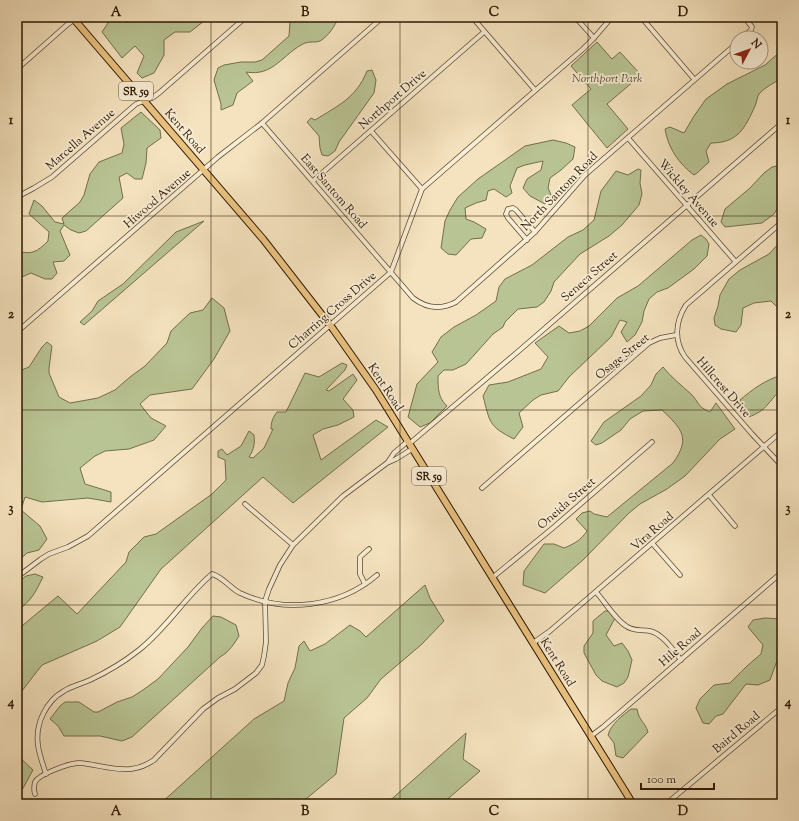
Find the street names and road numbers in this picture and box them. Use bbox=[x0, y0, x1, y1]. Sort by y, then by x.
street label: Northport Drive bbox=[355, 65, 431, 134]
road number: SR 59 bbox=[119, 82, 153, 100]
street label: Marcella Avenue bbox=[42, 104, 120, 175]
street label: Kent Road bbox=[160, 105, 209, 158]
street label: North Santom Road bbox=[517, 148, 602, 235]
street label: East Santom Road bbox=[296, 150, 371, 233]
street label: Wickley Avenue bbox=[654, 156, 723, 232]
street label: Hiwood Avenue bbox=[120, 164, 196, 233]
street label: Seneca Street bbox=[557, 247, 622, 306]
street label: Charring Cross Drive bbox=[285, 267, 381, 354]
street label: Osage Street bbox=[592, 329, 654, 384]
street label: Hillcrest Drive bbox=[692, 353, 755, 422]
street label: Kent Road bbox=[363, 360, 408, 415]
road number: SR 59 bbox=[412, 467, 446, 485]
street label: Oneida Street bbox=[534, 473, 600, 534]
street label: Vira Road bbox=[627, 508, 678, 556]
street label: Hile Road bbox=[655, 624, 706, 671]
street label: Kent Road bbox=[535, 635, 579, 691]
street label: Baird Road bbox=[709, 707, 765, 758]

